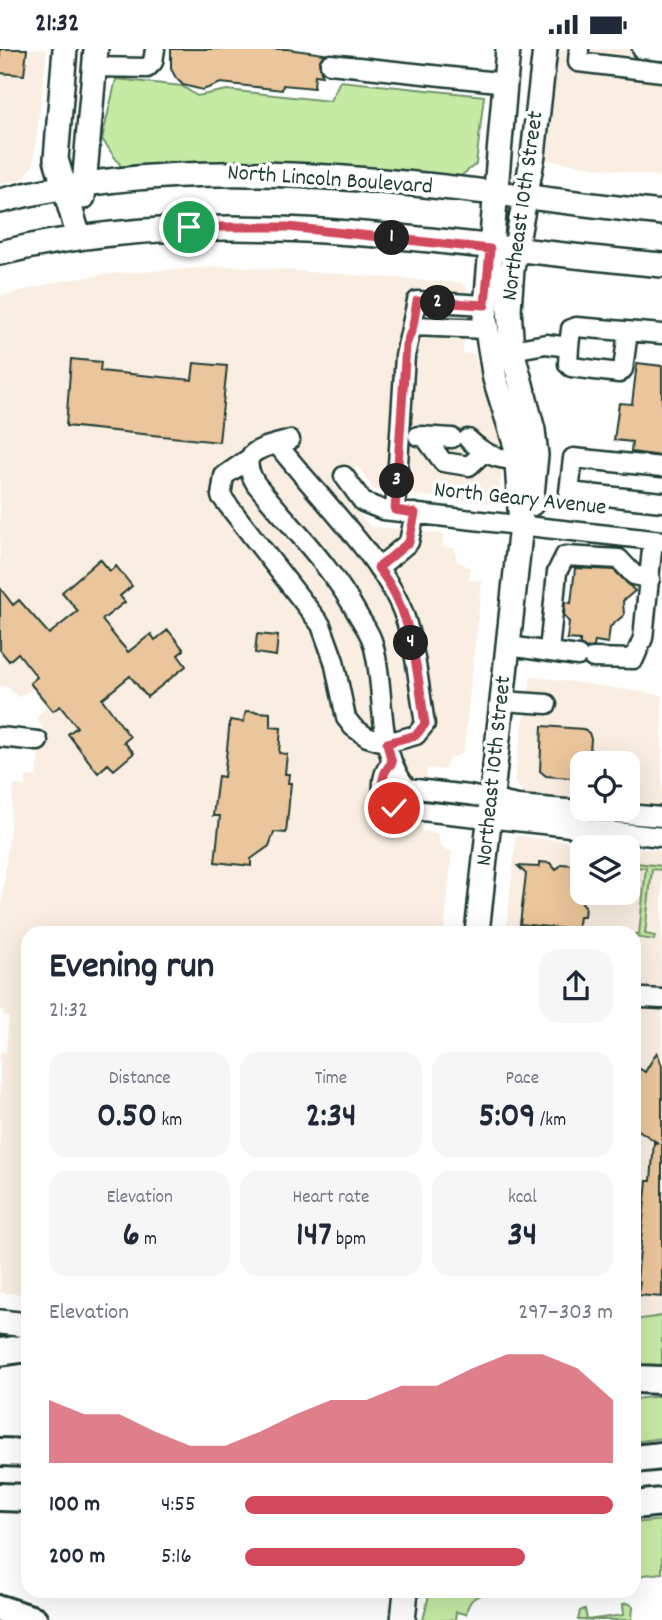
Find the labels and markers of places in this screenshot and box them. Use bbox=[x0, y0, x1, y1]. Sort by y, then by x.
pin bbox=[159, 197, 219, 257]
pin: 1 bbox=[374, 221, 410, 255]
pin: 2 bbox=[420, 285, 456, 321]
pin: 3 bbox=[380, 463, 414, 499]
pin: 4 bbox=[394, 625, 428, 661]
pin bbox=[364, 778, 424, 838]

